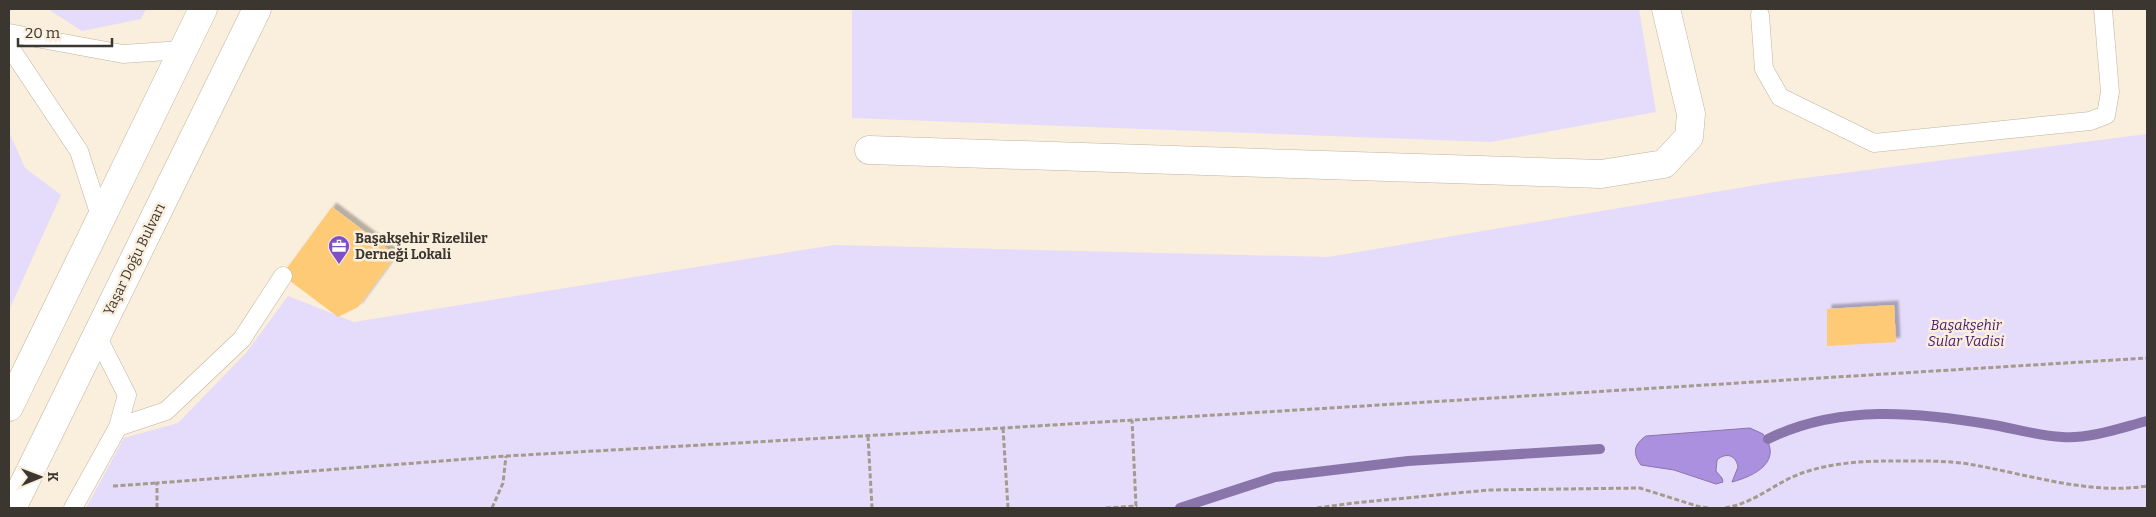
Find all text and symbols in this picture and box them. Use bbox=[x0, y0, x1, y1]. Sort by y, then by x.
scale bar bbox=[18, 15, 111, 47]
text: 20 m bbox=[25, 24, 61, 42]
street label: Yaşar Doğu Bulvarı bbox=[100, 200, 169, 318]
place label: Başakşehir Rizeliler Derneği Lokali bbox=[355, 230, 488, 263]
office icon: Başakşehir Rizeliler Derneği Lokali bbox=[327, 234, 351, 265]
park label: Başakşehir Sular Vadisi bbox=[1928, 317, 2004, 350]
north arrow bbox=[15, 452, 65, 502]
text: K bbox=[44, 472, 61, 482]

